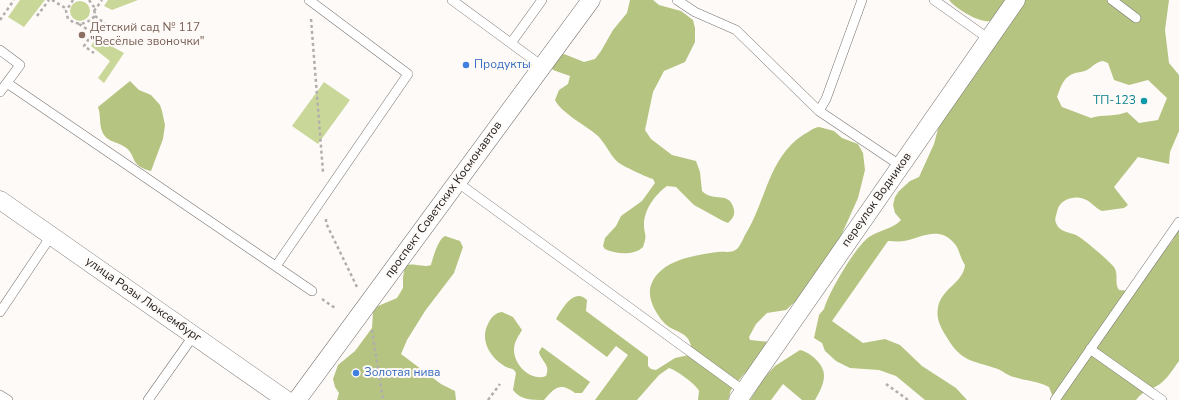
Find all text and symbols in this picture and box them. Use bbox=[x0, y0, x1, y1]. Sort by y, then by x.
place label: Детский сад № 117 "Весёлые звоночки" bbox=[90, 21, 205, 49]
marker: Детский сад № 117 "Весёлые звоночки" bbox=[77, 30, 87, 40]
place label: Продукты bbox=[474, 58, 531, 72]
marker: Продукты bbox=[461, 60, 471, 70]
place label: ТП-123 bbox=[1093, 94, 1136, 108]
marker: ТП-123 bbox=[1139, 96, 1149, 106]
street label: проспект Советских Космонавтов bbox=[382, 119, 506, 281]
street label: переулок Водников bbox=[839, 150, 915, 250]
street label: улица Розы Люксембург bbox=[82, 254, 204, 346]
place label: Золотая нива bbox=[364, 366, 440, 380]
marker: Золотая нива bbox=[351, 368, 361, 378]

